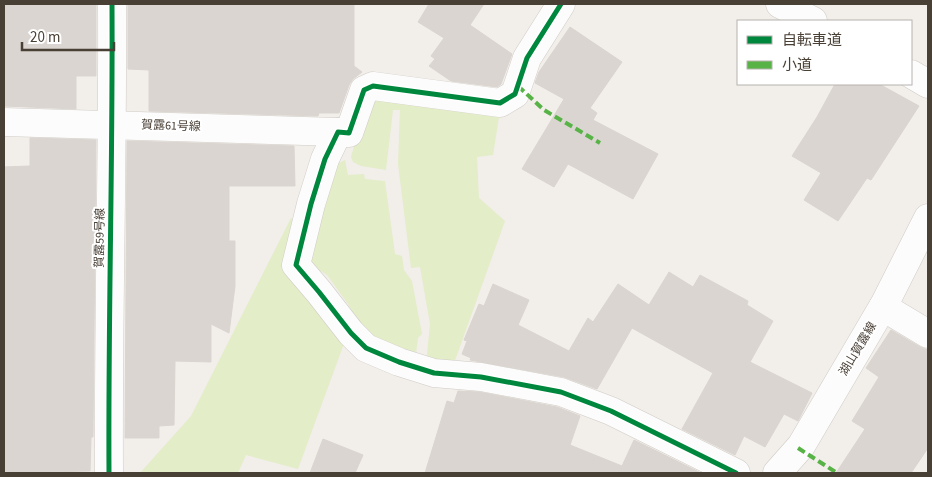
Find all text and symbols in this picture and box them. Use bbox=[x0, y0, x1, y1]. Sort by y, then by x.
scale bar bbox=[22, 20, 115, 52]
legend bbox=[737, 20, 912, 85]
text: 20 m bbox=[30, 27, 60, 48]
text: 自転車道 bbox=[782, 30, 842, 51]
text: 小道 bbox=[782, 55, 812, 76]
street label: 賀露61号線 bbox=[141, 116, 201, 136]
street label: 賀露59号線 bbox=[91, 208, 109, 268]
street label: 湖山賀露線 bbox=[835, 319, 881, 379]

